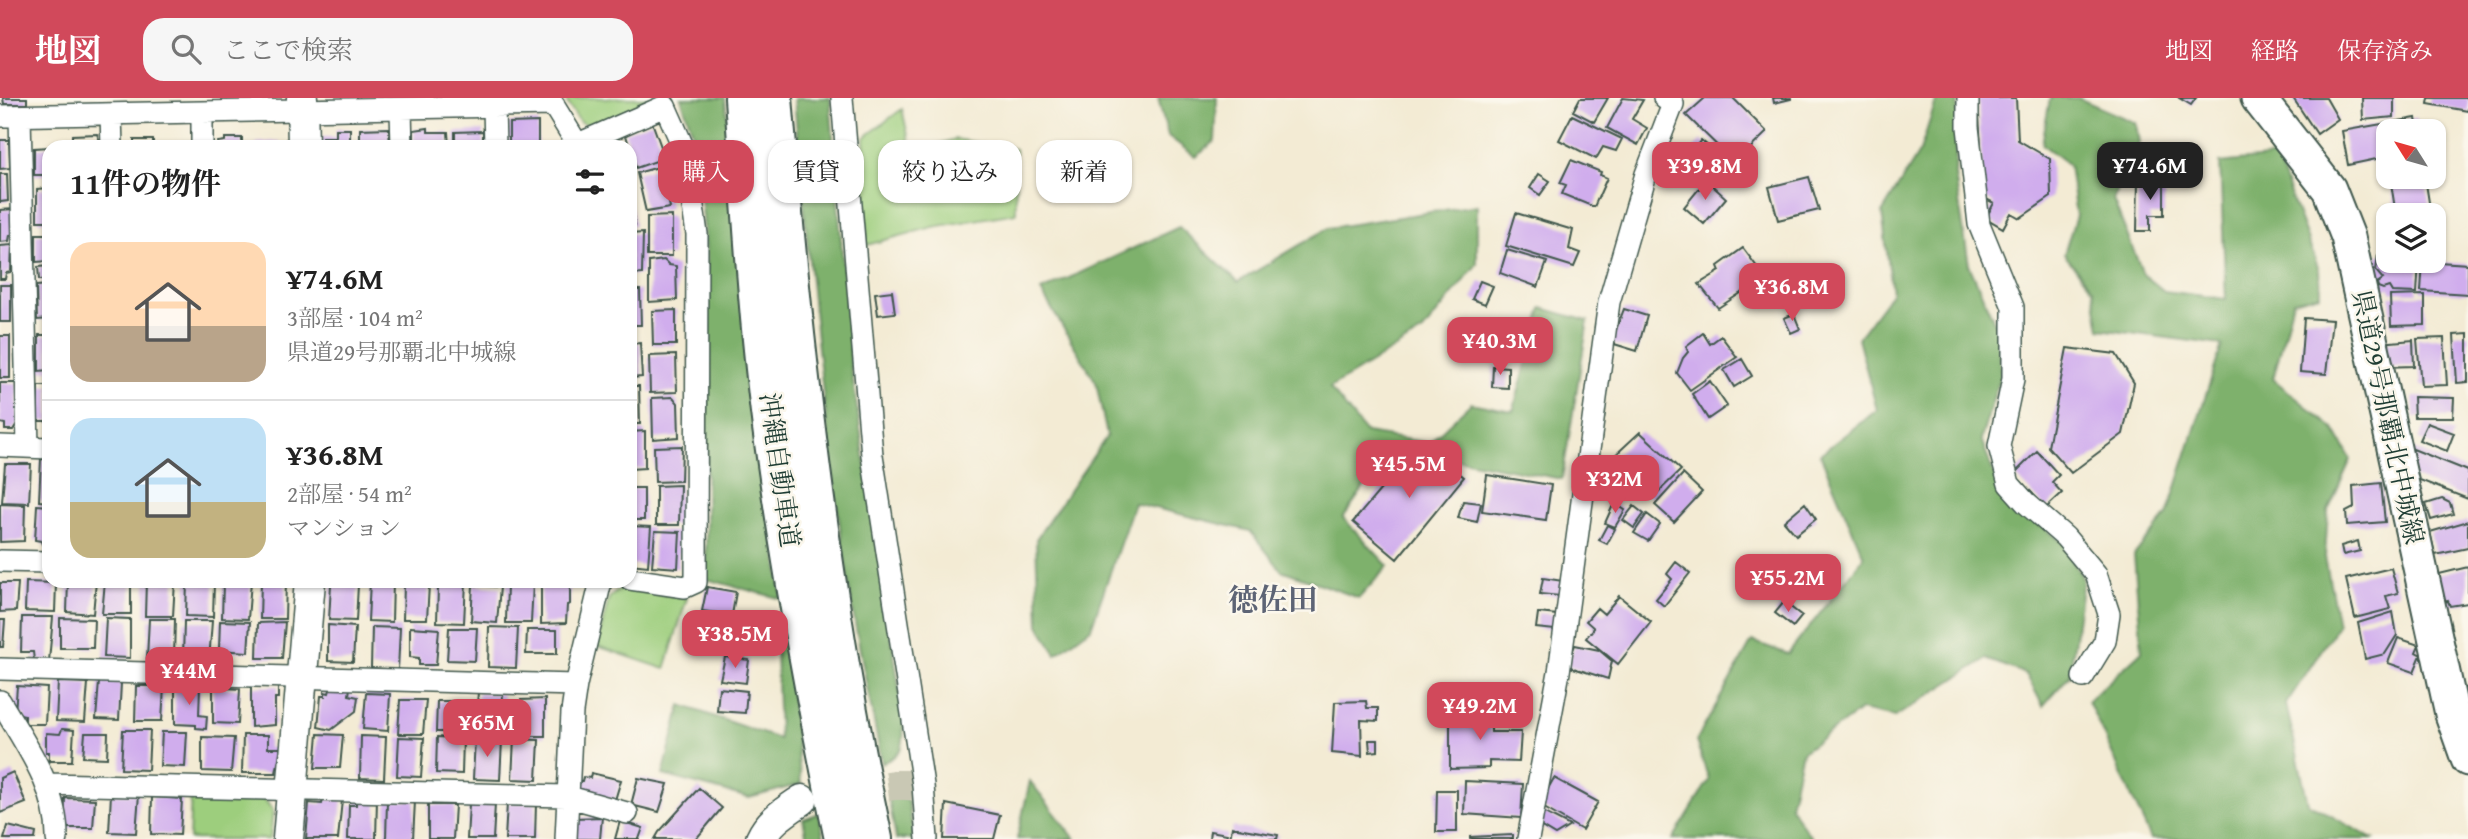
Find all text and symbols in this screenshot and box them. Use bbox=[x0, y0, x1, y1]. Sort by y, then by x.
search box bbox=[143, 18, 633, 81]
text: 地図 bbox=[35, 26, 101, 74]
icon: search bbox=[167, 30, 205, 68]
text: ここで検索 bbox=[223, 30, 353, 69]
text: 地図 bbox=[2165, 33, 2213, 68]
text: 経路 bbox=[2251, 33, 2299, 68]
text: 保存済み bbox=[2337, 33, 2433, 68]
north arrow bbox=[2376, 119, 2446, 189]
map controls bbox=[2376, 119, 2446, 273]
chip: 購入 bbox=[658, 140, 754, 203]
chip: 賃貸 bbox=[768, 140, 864, 203]
chip: 絞り込み bbox=[878, 140, 1022, 203]
chip: 新着 bbox=[1036, 140, 1132, 203]
pin: ¥39.8M bbox=[1648, 142, 1762, 202]
pin: ¥74.6M bbox=[2093, 142, 2207, 202]
text: ¥39.8M bbox=[1668, 148, 1742, 181]
text: ¥74.6M bbox=[2113, 148, 2187, 181]
text: 11件の物件 bbox=[70, 161, 221, 205]
icon: filters bbox=[571, 163, 609, 201]
button: layers bbox=[2376, 203, 2446, 273]
text: ¥74.6M bbox=[287, 256, 383, 300]
pin: ¥36.8M bbox=[1735, 264, 1849, 323]
text: ¥36.8M bbox=[1755, 269, 1829, 302]
icon: home bbox=[126, 270, 210, 354]
street label: 県道29号那覇北中城線 bbox=[2342, 286, 2434, 548]
text: 3部屋 · 104 m² bbox=[287, 301, 423, 334]
pin: ¥40.3M bbox=[1443, 317, 1557, 377]
text: ¥40.3M bbox=[1463, 323, 1537, 356]
text: 県道29号那覇北中城線 bbox=[287, 335, 516, 368]
street label: 沖縄自動車道 bbox=[750, 390, 811, 550]
text: ¥36.8M bbox=[287, 432, 383, 476]
pin: ¥45.5M bbox=[1352, 440, 1466, 500]
icon: home bbox=[126, 446, 210, 530]
text: ¥45.5M bbox=[1372, 446, 1446, 479]
pin: ¥32M bbox=[1574, 456, 1656, 515]
text: ¥32M bbox=[1587, 461, 1643, 494]
text: 2部屋 · 54 m² bbox=[287, 477, 412, 510]
text: マンション bbox=[287, 511, 401, 544]
pin: ¥55.2M bbox=[1731, 554, 1845, 614]
text: ¥55.2M bbox=[1751, 560, 1825, 593]
district label: 徳佐田 bbox=[1228, 577, 1318, 621]
pin: ¥38.5M bbox=[678, 610, 792, 670]
text: ¥38.5M bbox=[698, 616, 772, 649]
pin: ¥44M bbox=[148, 648, 230, 707]
text: ¥44M bbox=[161, 653, 217, 686]
pin: ¥49.2M bbox=[1423, 682, 1537, 742]
text: ¥49.2M bbox=[1443, 688, 1517, 721]
pin: ¥65M bbox=[446, 700, 528, 759]
text: ¥65M bbox=[459, 705, 515, 738]

